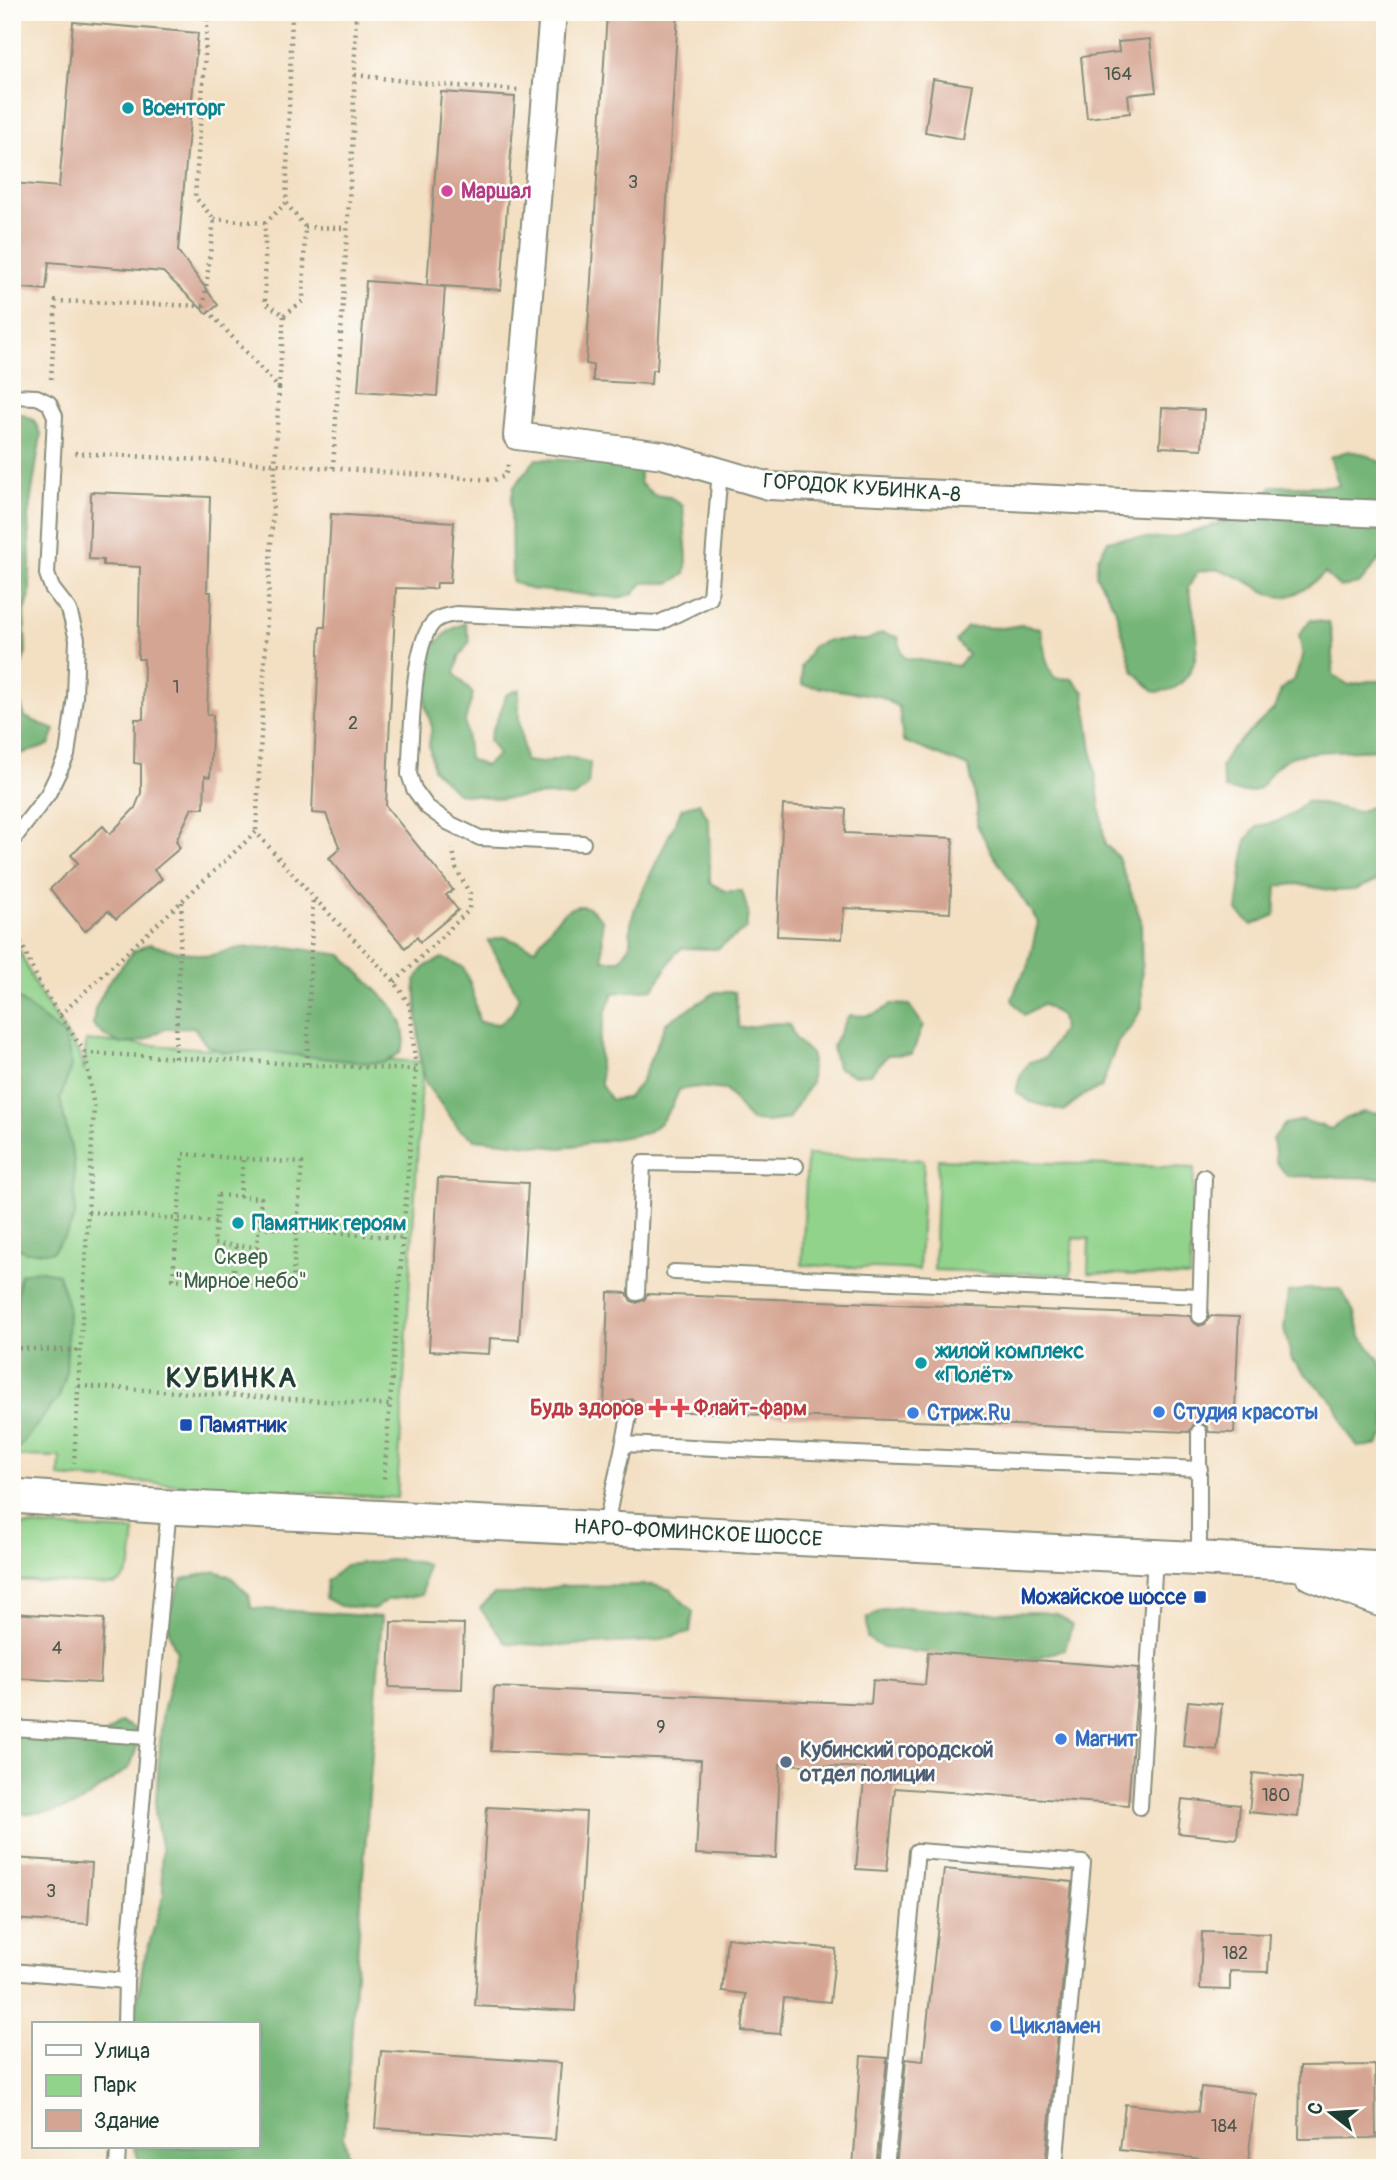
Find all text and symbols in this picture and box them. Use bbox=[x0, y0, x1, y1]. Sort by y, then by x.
house number: 164 bbox=[1104, 63, 1133, 86]
place label: Военторг bbox=[142, 95, 226, 122]
marker: Военторг bbox=[120, 100, 136, 116]
house number: 3 bbox=[628, 171, 638, 194]
place label: Маршал bbox=[461, 178, 531, 205]
marker: Маршал bbox=[439, 183, 455, 199]
street label: ГОРОДОК КУБИНКА-8 bbox=[762, 468, 962, 508]
house number: 1 bbox=[172, 676, 180, 699]
house number: 2 bbox=[348, 712, 358, 735]
place label: Памятник героям bbox=[252, 1210, 406, 1237]
marker: Памятник героям bbox=[230, 1215, 246, 1231]
park label: Сквер "Мирное небо" bbox=[175, 1244, 307, 1295]
place label: жилой комплекс «Полёт» bbox=[934, 1338, 1085, 1389]
marker: жилой комплекс «Полёт» bbox=[913, 1355, 929, 1371]
district label: КУБИНКА bbox=[166, 1361, 298, 1396]
place label: Будь здоров bbox=[530, 1395, 644, 1422]
place label: Флайт-фарм bbox=[693, 1395, 807, 1422]
place label: Студия красоты bbox=[1173, 1399, 1318, 1426]
marker: Будь здоров bbox=[650, 1400, 666, 1416]
marker: Флайт-фарм bbox=[672, 1400, 688, 1416]
place label: Стриж.Ru bbox=[927, 1400, 1011, 1427]
marker: Студия красоты bbox=[1151, 1404, 1167, 1420]
marker: Стриж.Ru bbox=[905, 1405, 921, 1421]
place label: Памятник bbox=[200, 1412, 287, 1439]
marker: Памятник bbox=[178, 1417, 194, 1433]
street label: НАРО-ФОМИНСКОЕ ШОССЕ bbox=[573, 1513, 823, 1553]
place label: Можайское шоссе bbox=[1021, 1584, 1187, 1611]
marker: Можайское шоссе bbox=[1192, 1589, 1208, 1605]
house number: 4 bbox=[52, 1637, 63, 1660]
house number: 9 bbox=[656, 1716, 666, 1739]
place label: Магнит bbox=[1075, 1726, 1138, 1753]
marker: Магнит bbox=[1053, 1731, 1069, 1747]
place label: Кубинский городской отдел полиции bbox=[799, 1737, 994, 1788]
marker: Кубинский городской отдел полиции bbox=[778, 1754, 794, 1770]
house number: 180 bbox=[1262, 1784, 1290, 1807]
house number: 3 bbox=[46, 1880, 56, 1903]
house number: 182 bbox=[1222, 1942, 1248, 1965]
place label: Цикламен bbox=[1010, 2013, 1101, 2040]
marker: Цикламен bbox=[988, 2018, 1004, 2034]
legend bbox=[32, 2022, 259, 2148]
text: Улица bbox=[94, 2038, 150, 2065]
text: Парк bbox=[94, 2072, 137, 2099]
north arrow bbox=[1296, 2078, 1366, 2148]
text: С bbox=[1303, 2099, 1329, 2117]
text: Здание bbox=[94, 2108, 160, 2135]
house number: 184 bbox=[1211, 2115, 1238, 2138]

